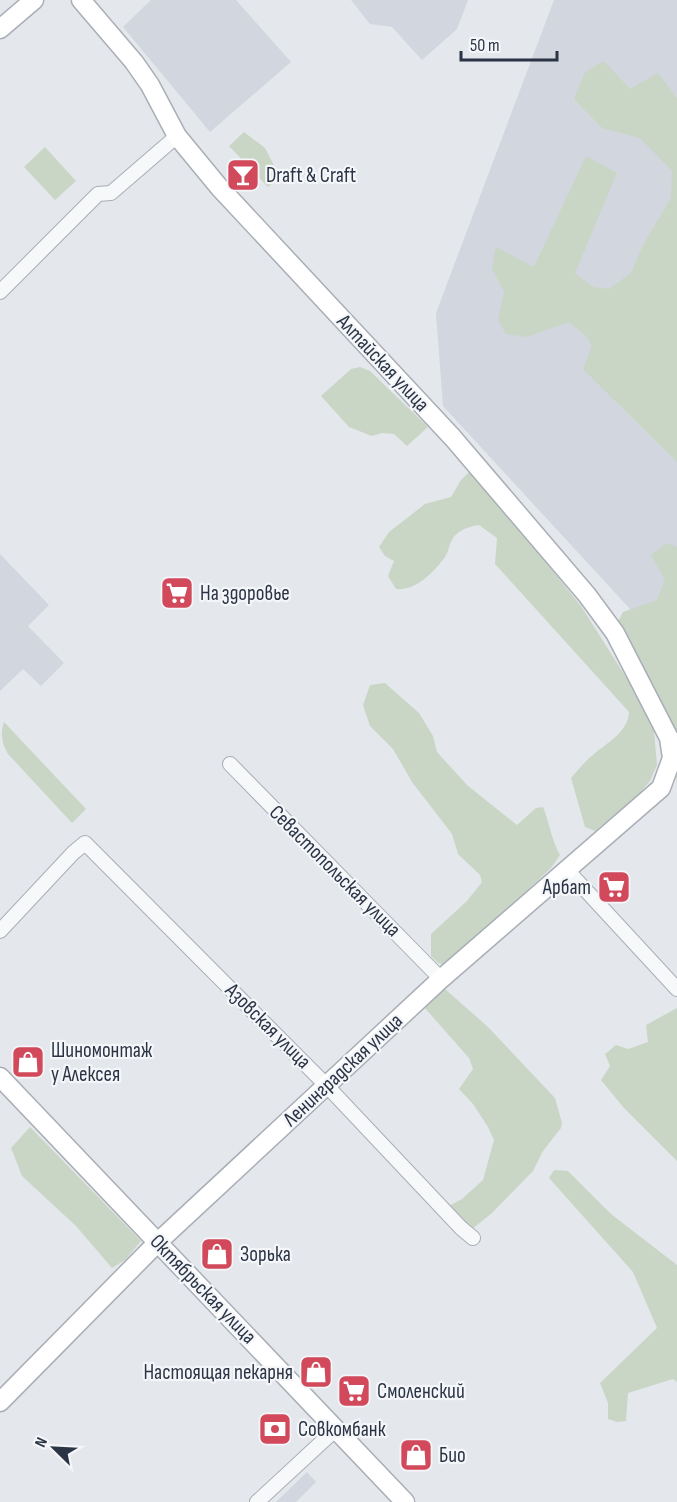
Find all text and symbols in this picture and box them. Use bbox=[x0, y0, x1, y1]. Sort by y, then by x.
scale bar bbox=[461, 24, 557, 62]
text: 50 m bbox=[470, 35, 500, 56]
bar icon: Draft & Craft bbox=[225, 157, 261, 193]
place label: Draft & Craft bbox=[266, 163, 356, 188]
street label: Алтайская улица bbox=[331, 308, 434, 417]
supermarket icon: На здоровье bbox=[159, 575, 195, 611]
place label: На здоровье bbox=[200, 581, 290, 606]
street label: Севастопольская улица bbox=[264, 800, 406, 942]
supermarket icon: Арбат bbox=[596, 869, 632, 905]
place label: Арбат bbox=[542, 875, 591, 900]
street label: Азовская улица bbox=[219, 977, 316, 1074]
street label: Ленинградская улица bbox=[277, 1008, 408, 1132]
place label: Шиномонтаж у Алексея bbox=[51, 1038, 153, 1087]
shop icon: Шиномонтаж у Алексея bbox=[10, 1044, 46, 1080]
street label: Октябрьская улица bbox=[145, 1229, 261, 1349]
shop icon: Зорька bbox=[199, 1236, 235, 1272]
place label: Зорька bbox=[240, 1242, 291, 1267]
shop icon: Настоящая пекарня bbox=[298, 1354, 334, 1390]
place label: Настоящая пекарня bbox=[143, 1360, 293, 1385]
supermarket icon: Смоленский bbox=[336, 1373, 372, 1409]
place label: Смоленский bbox=[377, 1379, 465, 1404]
bank icon: Совкомбанк bbox=[257, 1411, 293, 1447]
place label: Совкомбанк bbox=[298, 1417, 386, 1442]
north arrow bbox=[24, 1418, 84, 1478]
text: N bbox=[31, 1435, 52, 1450]
shop icon: Био bbox=[398, 1437, 434, 1473]
place label: Био bbox=[439, 1443, 466, 1468]

